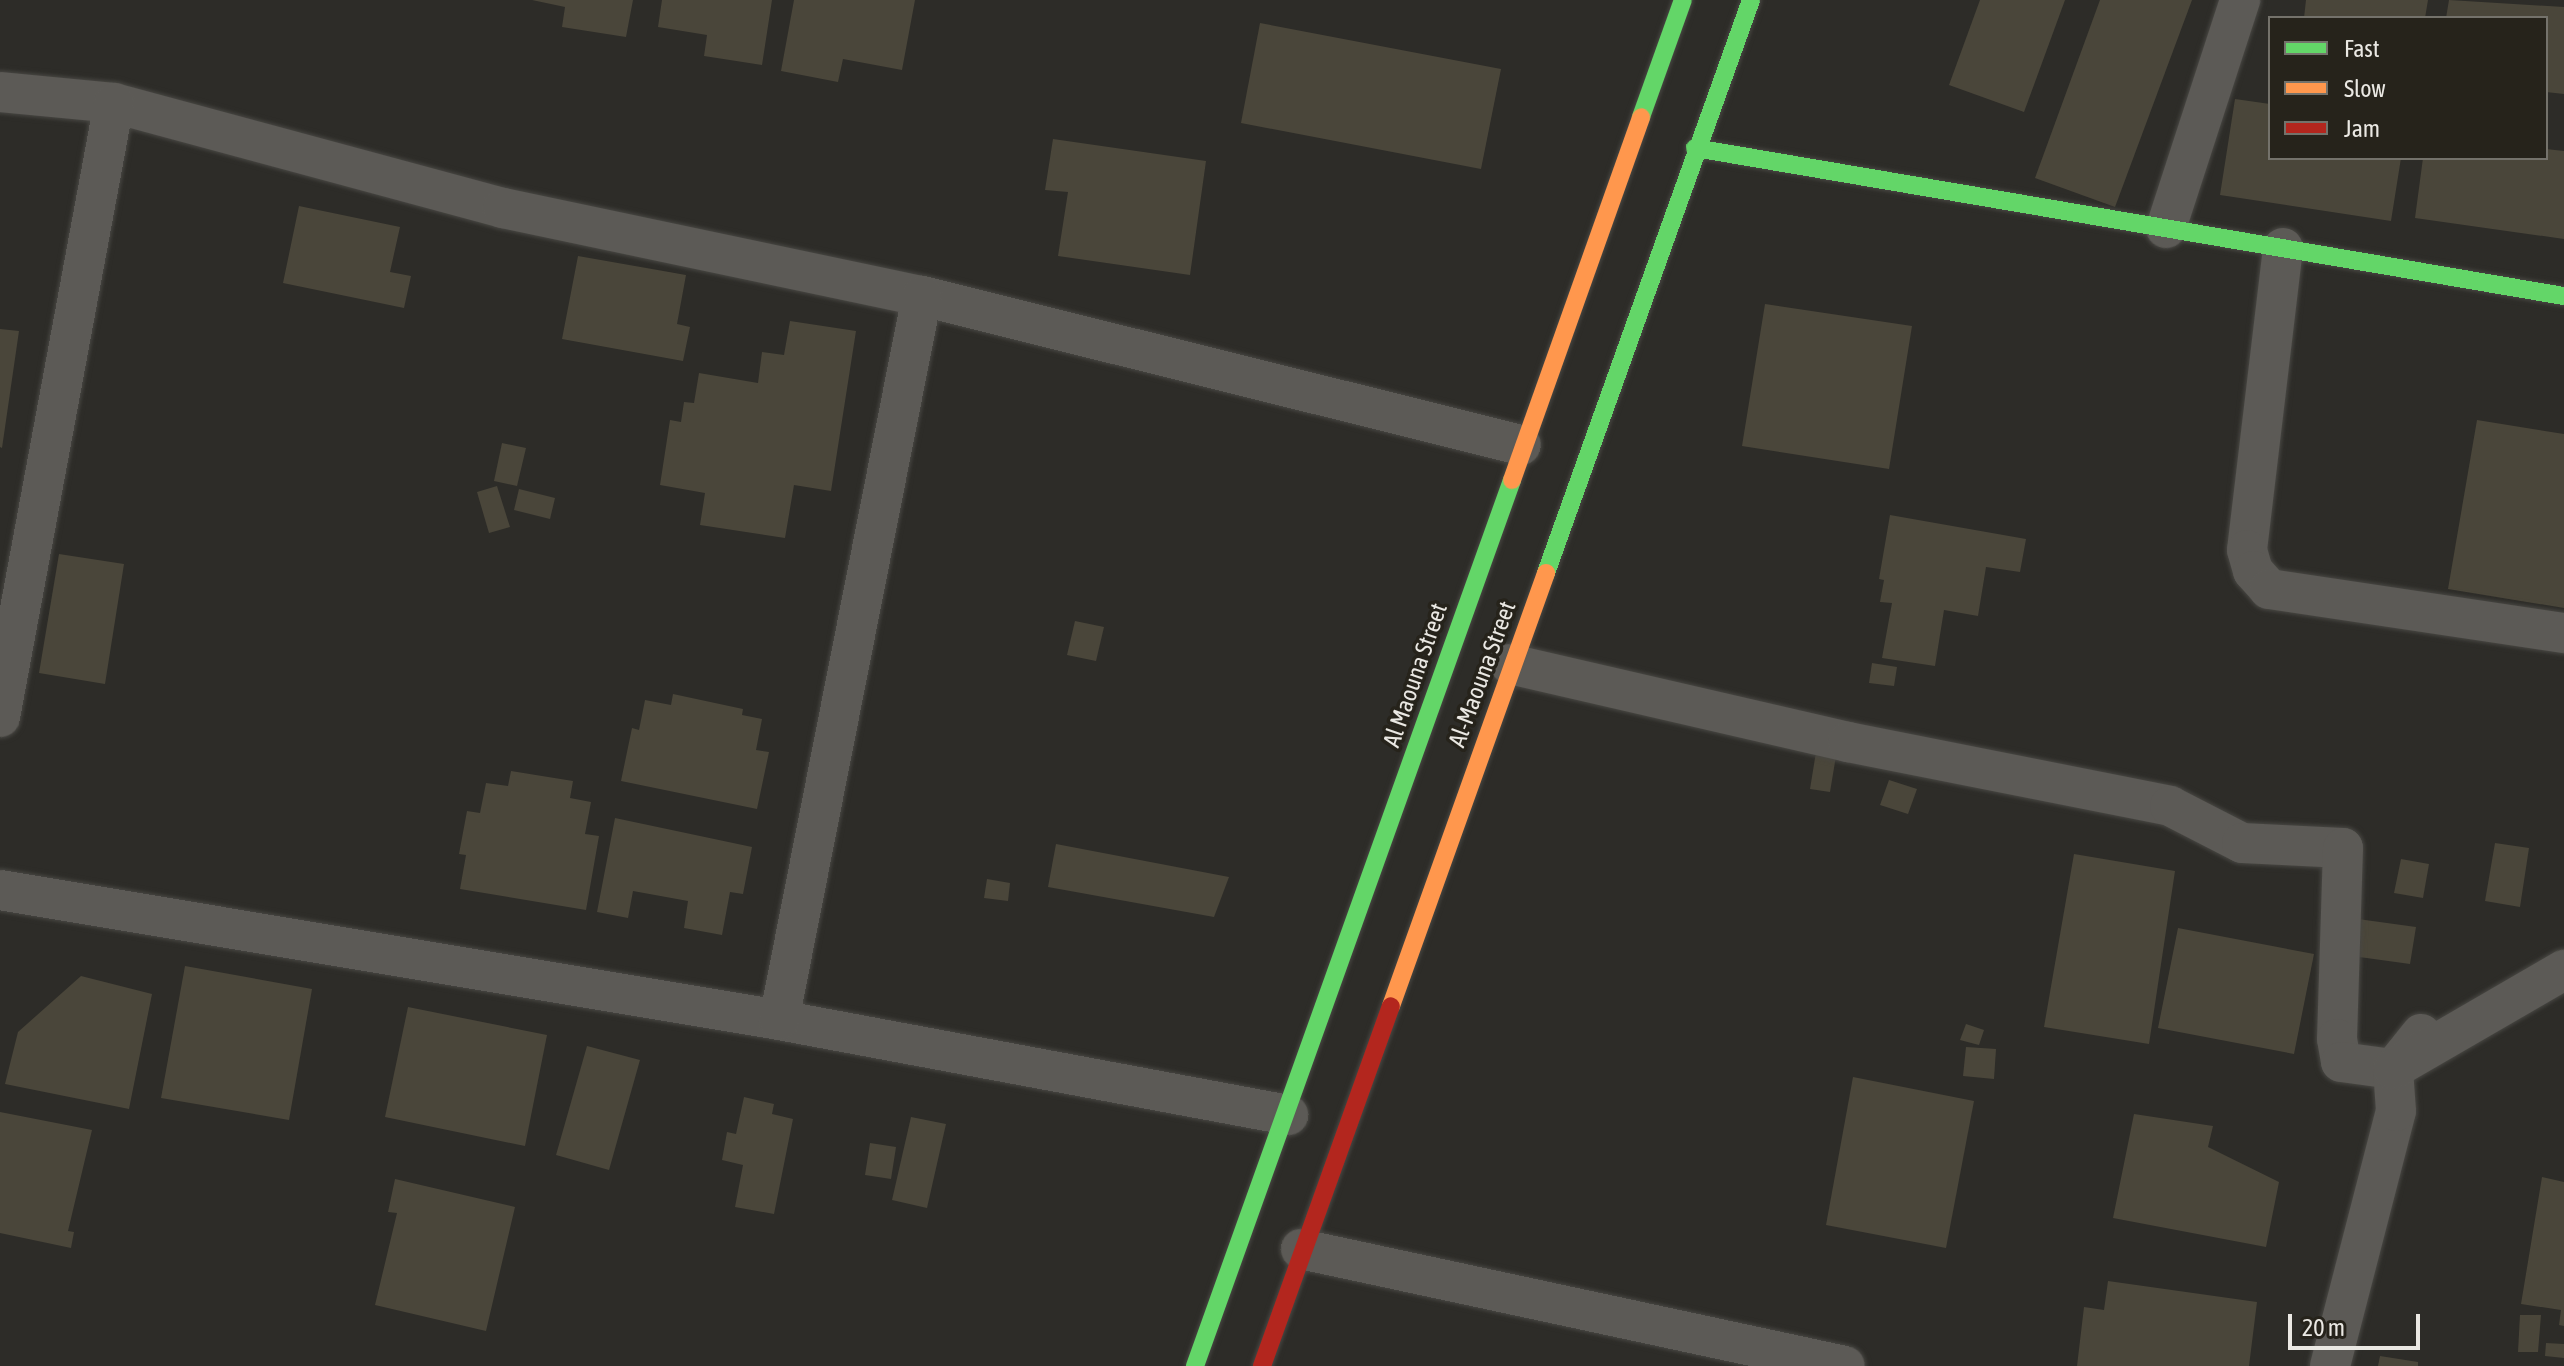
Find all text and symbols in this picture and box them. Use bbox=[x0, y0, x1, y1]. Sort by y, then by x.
legend bbox=[2268, 16, 2548, 160]
text: Fast bbox=[2344, 35, 2380, 62]
text: Slow bbox=[2344, 75, 2386, 102]
text: Jam bbox=[2344, 115, 2380, 142]
street label: Al-Maouna Street bbox=[1442, 597, 1522, 751]
street label: Al Maouna Street bbox=[1377, 599, 1453, 751]
scale bar bbox=[2292, 1298, 2424, 1348]
text: 20 m bbox=[2302, 1314, 2345, 1341]

